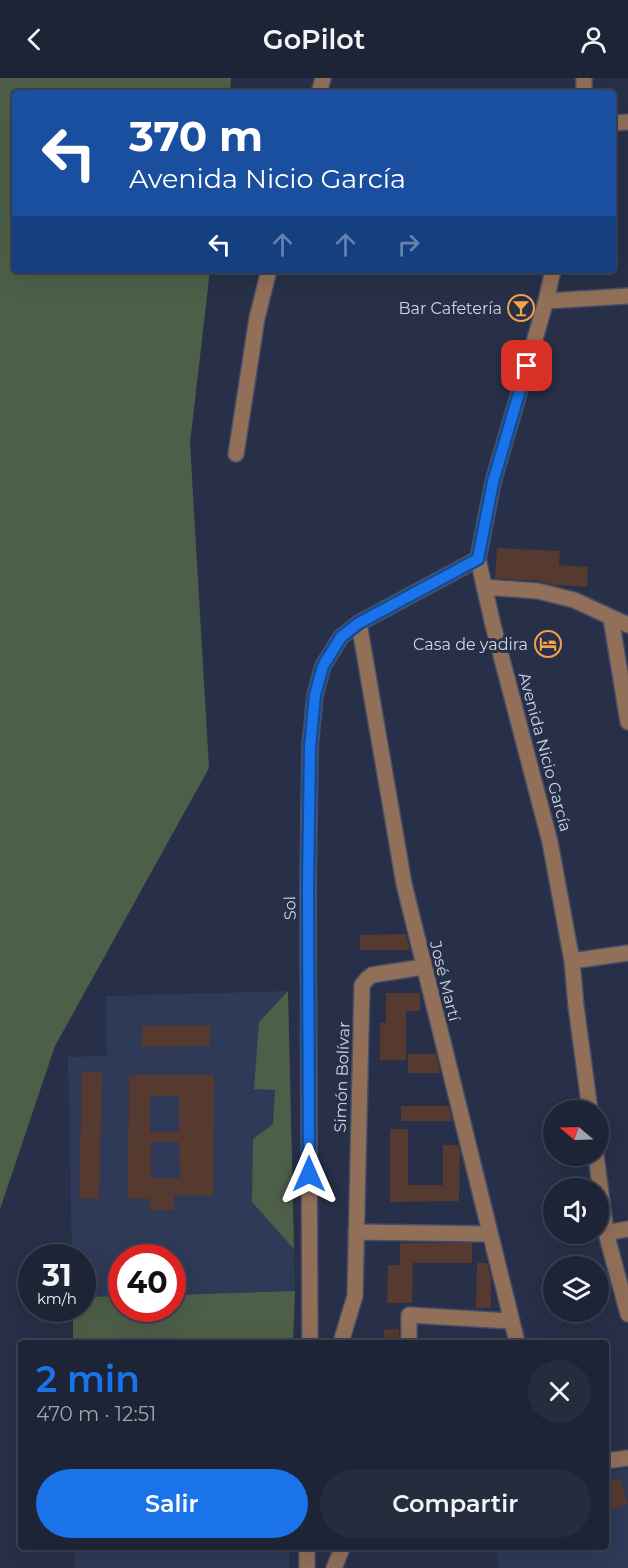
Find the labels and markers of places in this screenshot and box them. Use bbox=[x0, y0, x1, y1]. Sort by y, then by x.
bar icon: Bar Cafetería bbox=[506, 293, 536, 323]
place label: Bar Cafetería bbox=[398, 299, 502, 318]
pin bbox=[501, 340, 552, 391]
hotel icon: Casa de yadira bbox=[533, 629, 563, 659]
place label: Casa de yadira bbox=[413, 635, 528, 654]

